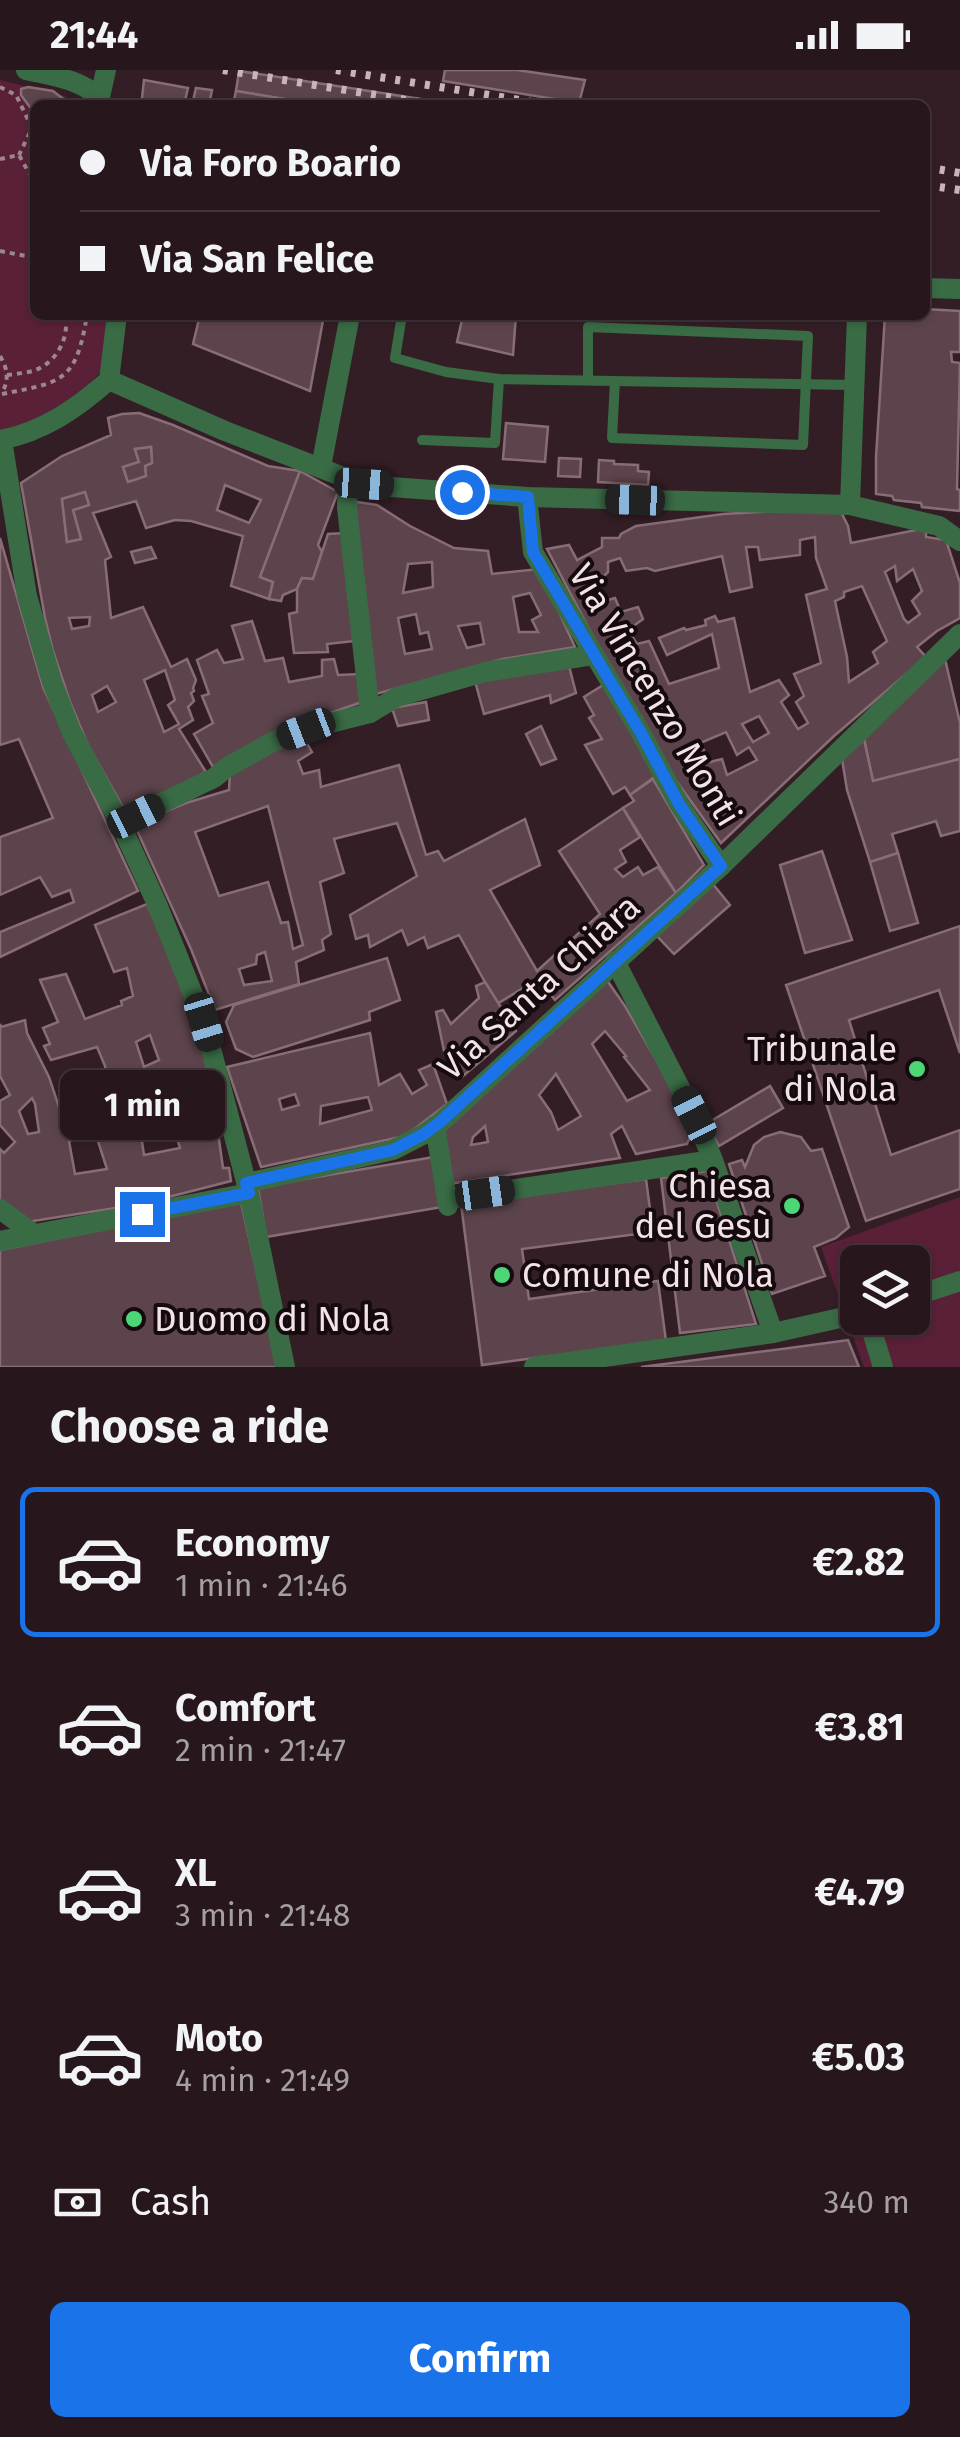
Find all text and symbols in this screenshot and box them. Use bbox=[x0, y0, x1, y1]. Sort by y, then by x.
text: 21:44 bbox=[50, 12, 138, 58]
text: Via Foro Boario bbox=[140, 140, 401, 186]
text: Via San Felice bbox=[140, 236, 374, 282]
car bbox=[333, 467, 395, 501]
route start bbox=[440, 470, 485, 515]
car bbox=[604, 484, 666, 516]
street label: Via Vincenzo Monti bbox=[560, 556, 750, 834]
car bbox=[273, 704, 339, 754]
car bbox=[102, 789, 170, 843]
street label: Via Santa Chiara bbox=[429, 885, 649, 1089]
car bbox=[181, 989, 227, 1055]
place label: Tribunale di Nola bbox=[747, 1028, 897, 1110]
marker: Tribunale di Nola bbox=[906, 1058, 928, 1080]
callout: 1 min bbox=[59, 1069, 224, 1139]
car bbox=[667, 1081, 721, 1149]
text: 1 min bbox=[104, 1086, 181, 1124]
place label: Chiesa del Gesù bbox=[635, 1165, 772, 1247]
car bbox=[453, 1174, 517, 1212]
route end bbox=[120, 1192, 165, 1237]
marker: Chiesa del Gesù bbox=[781, 1195, 803, 1217]
map controls bbox=[840, 1245, 930, 1335]
button: layers bbox=[840, 1245, 930, 1335]
place label: Comune di Nola bbox=[522, 1254, 774, 1296]
marker: Comune di Nola bbox=[491, 1264, 513, 1286]
place label: Duomo di Nola bbox=[154, 1298, 391, 1340]
marker: Duomo di Nola bbox=[123, 1308, 145, 1330]
text: Choose a ride bbox=[50, 1400, 329, 1454]
icon: car bbox=[55, 1517, 145, 1607]
text: Economy bbox=[175, 1520, 330, 1566]
text: €2.82 bbox=[813, 1539, 905, 1585]
text: 1 min · 21:46 bbox=[175, 1566, 348, 1604]
icon: car bbox=[55, 1682, 145, 1772]
text: Comfort bbox=[175, 1685, 316, 1731]
text: €3.81 bbox=[815, 1704, 905, 1750]
text: 2 min · 21:47 bbox=[175, 1731, 346, 1769]
icon: car bbox=[55, 1847, 145, 1937]
text: XL bbox=[175, 1850, 217, 1896]
text: €4.79 bbox=[815, 1869, 905, 1915]
text: 3 min · 21:48 bbox=[175, 1896, 350, 1934]
icon: car bbox=[55, 2012, 145, 2102]
text: Moto bbox=[175, 2015, 263, 2061]
text: €5.03 bbox=[812, 2034, 905, 2080]
text: 4 min · 21:49 bbox=[175, 2061, 350, 2099]
icon: cash bbox=[50, 2175, 105, 2230]
text: Cash bbox=[130, 2179, 211, 2225]
text: 340 m bbox=[823, 2183, 910, 2221]
button: Confirm bbox=[50, 2302, 910, 2417]

